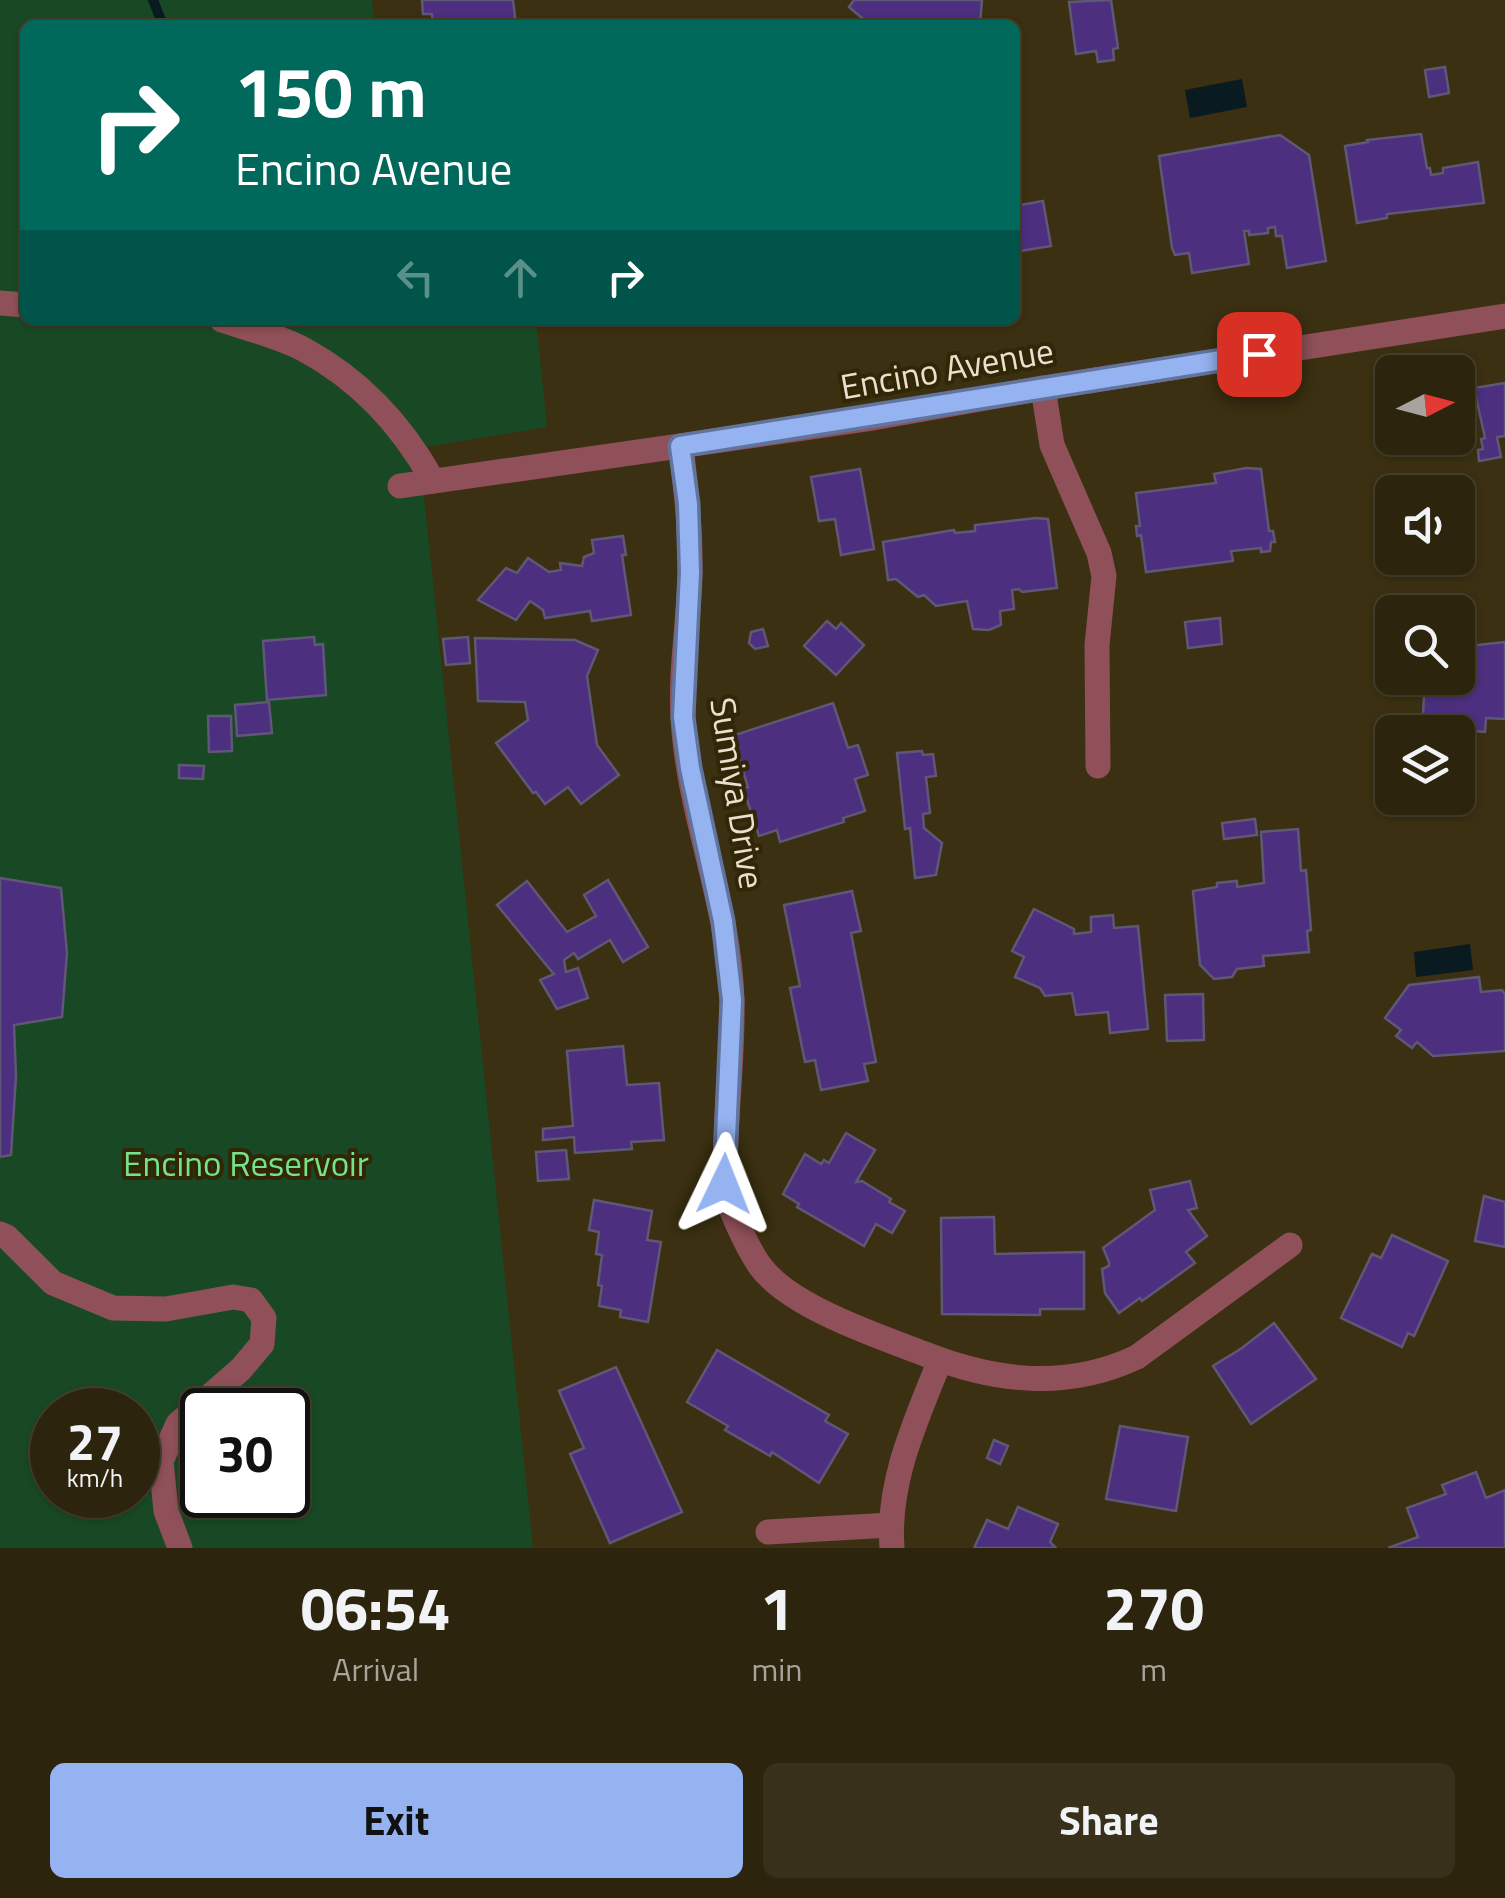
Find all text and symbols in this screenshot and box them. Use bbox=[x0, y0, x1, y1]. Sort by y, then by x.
text: 150 m bbox=[235, 38, 427, 144]
icon: right bbox=[70, 60, 200, 190]
text: Encino Avenue bbox=[235, 134, 512, 202]
icon: left bbox=[388, 250, 443, 305]
icon: ahead bbox=[493, 250, 548, 305]
icon: right bbox=[598, 250, 653, 305]
pin bbox=[1217, 312, 1302, 397]
street label: Encino Avenue bbox=[836, 323, 1058, 413]
icon: arrive bbox=[1232, 327, 1287, 382]
north arrow bbox=[1375, 355, 1475, 455]
map controls bbox=[1375, 355, 1475, 815]
button: sound bbox=[1375, 475, 1475, 575]
button: search bbox=[1375, 595, 1475, 695]
street label: Sumiya Drive bbox=[696, 693, 780, 892]
button: layers bbox=[1375, 715, 1475, 815]
position arrow bbox=[672, 1132, 776, 1236]
park label: Encino Reservoir bbox=[123, 1136, 369, 1190]
speed limit sign: 30 bbox=[180, 1388, 310, 1518]
text: 27 bbox=[67, 1403, 123, 1479]
text: km/h bbox=[67, 1459, 123, 1497]
text: 06:54 bbox=[301, 1562, 451, 1653]
text: 1 bbox=[760, 1562, 794, 1653]
text: 270 bbox=[1103, 1562, 1204, 1653]
text: Arrival bbox=[332, 1645, 419, 1693]
text: min bbox=[751, 1645, 802, 1693]
text: m bbox=[1140, 1645, 1167, 1693]
button: Exit bbox=[50, 1763, 743, 1878]
button: Share bbox=[763, 1763, 1455, 1878]

